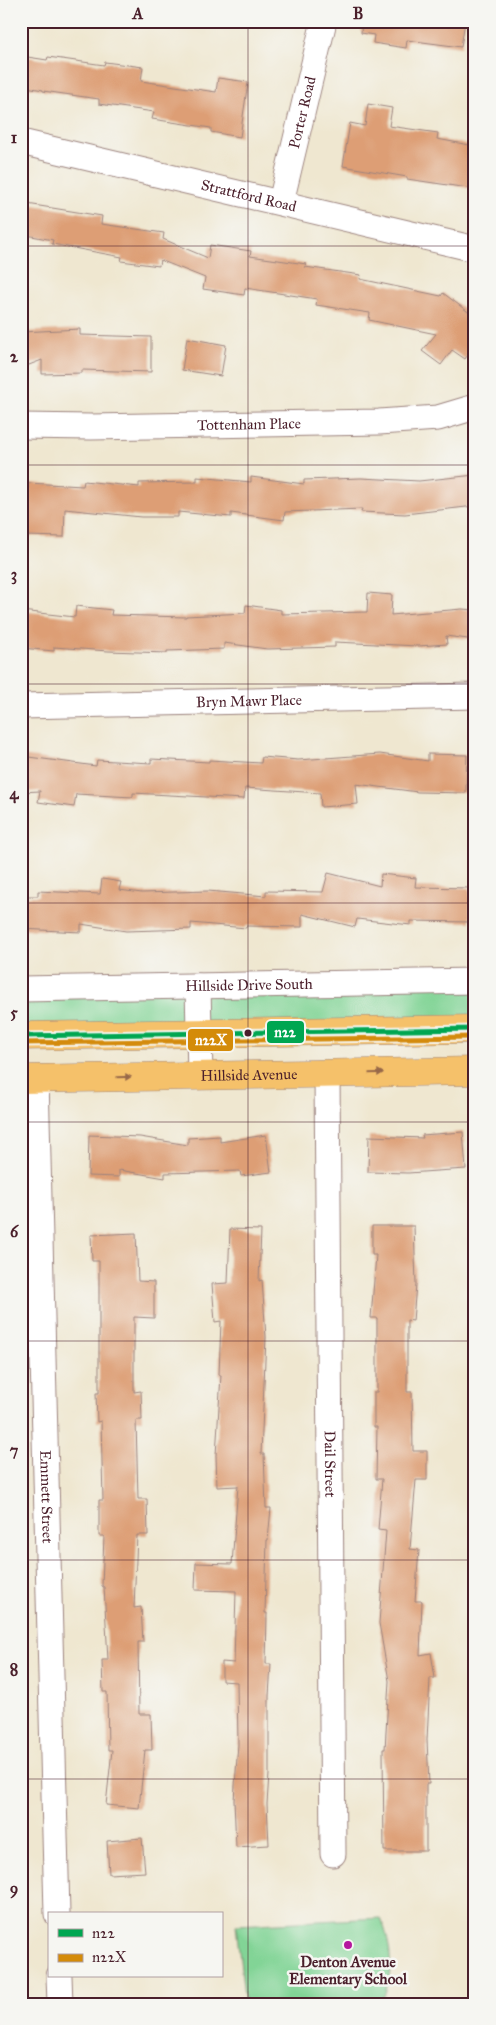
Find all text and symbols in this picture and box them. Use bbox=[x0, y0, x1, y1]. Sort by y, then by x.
text: A bbox=[132, 4, 144, 23]
text: B bbox=[353, 4, 363, 23]
street label: Porter Road bbox=[285, 74, 320, 151]
text: 1 bbox=[11, 128, 18, 147]
street label: Strattford Road bbox=[199, 176, 299, 216]
text: 2 bbox=[10, 347, 19, 366]
street label: Tottenham Place bbox=[197, 414, 301, 434]
text: 3 bbox=[11, 565, 17, 585]
street label: Bryn Mawr Place bbox=[196, 691, 302, 711]
text: 4 bbox=[10, 784, 20, 804]
street label: Hillside Drive South bbox=[185, 975, 314, 995]
text: 5 bbox=[10, 1003, 18, 1022]
line badge: n22 bbox=[266, 1020, 305, 1044]
text: n22 bbox=[274, 1024, 297, 1041]
line badge: n22X bbox=[187, 1028, 234, 1052]
unlabelled marker bbox=[243, 1028, 253, 1038]
text: n22X bbox=[195, 1032, 227, 1049]
street label: Hillside Avenue bbox=[200, 1065, 298, 1085]
one-way arrow bbox=[368, 1069, 384, 1077]
one-way arrow bbox=[116, 1073, 132, 1081]
text: 6 bbox=[10, 1222, 19, 1241]
street label: Dail Street bbox=[321, 1430, 339, 1498]
text: 7 bbox=[10, 1441, 19, 1460]
street label: Emmett Street bbox=[36, 1450, 57, 1544]
text: 8 bbox=[10, 1660, 18, 1679]
text: 9 bbox=[10, 1879, 18, 1899]
legend bbox=[48, 1912, 222, 1978]
text: n22 bbox=[92, 1924, 115, 1942]
marker: Denton Avenue Elementary School bbox=[342, 1939, 354, 1951]
text: n22X bbox=[92, 1948, 127, 1966]
place label: Denton Avenue Elementary School bbox=[289, 1953, 408, 1989]

